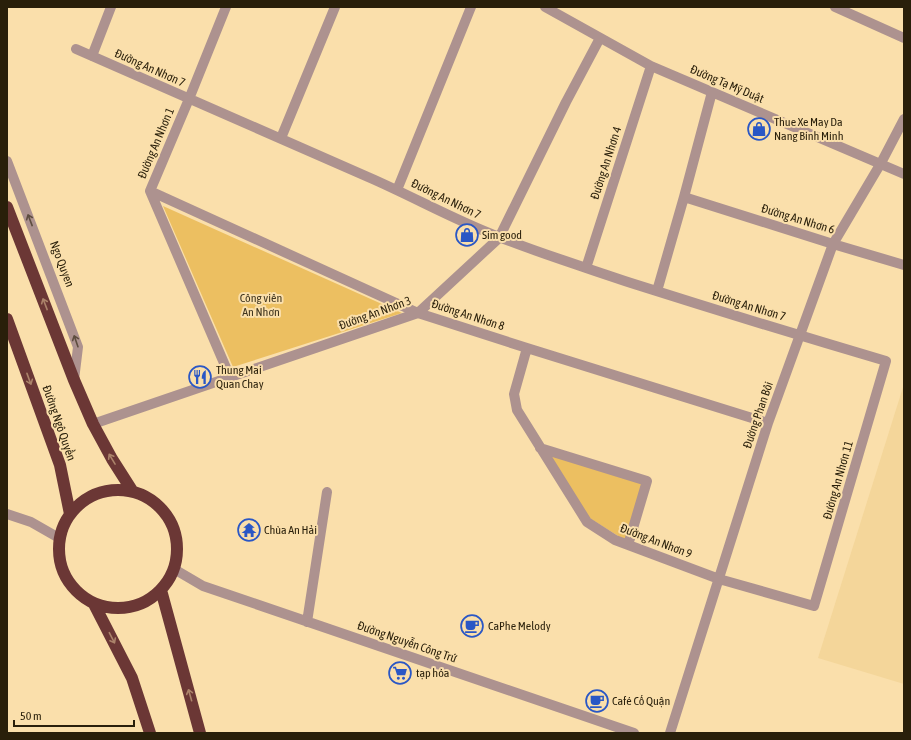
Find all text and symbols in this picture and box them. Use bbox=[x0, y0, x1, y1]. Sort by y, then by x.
street label: Đường An Nhơn 7 bbox=[113, 46, 188, 90]
street label: Đường Tạ Mỹ Duật bbox=[688, 62, 766, 106]
street label: Đường An Nhơn 1 bbox=[135, 105, 177, 181]
place label: Thue Xe May Da Nang Binh Minh bbox=[774, 115, 843, 143]
shop icon: Thue Xe May Da Nang Binh Minh bbox=[746, 116, 772, 142]
street label: Đường An Nhơn 4 bbox=[588, 124, 624, 201]
street label: Đường An Nhơn 7 bbox=[409, 176, 483, 222]
street label: Đường An Nhơn 6 bbox=[760, 201, 837, 237]
one-way arrow bbox=[25, 214, 33, 226]
shop icon: Sim good bbox=[454, 222, 480, 248]
place label: Sim good bbox=[482, 228, 522, 242]
street label: Ngo Quyen bbox=[47, 239, 77, 289]
street label: Đường An Nhơn 7 bbox=[711, 288, 788, 324]
park label: Công viên An Nhơn bbox=[240, 291, 282, 319]
street label: Đường An Nhơn 3 bbox=[337, 293, 413, 333]
street label: Đường An Nhơn 8 bbox=[430, 297, 507, 333]
one-way arrow bbox=[40, 299, 48, 311]
one-way arrow bbox=[72, 335, 79, 348]
place label: Thung Mai Quan Chay bbox=[216, 363, 264, 391]
restaurant icon: Thung Mai Quan Chay bbox=[187, 364, 213, 390]
one-way arrow bbox=[26, 373, 34, 385]
street label: Đường Phan Bôi bbox=[740, 380, 776, 450]
street label: Đường Ngô Quyền bbox=[40, 383, 78, 463]
street label: Đường An Nhơn 11 bbox=[820, 439, 856, 521]
one-way arrow bbox=[108, 454, 116, 465]
temple icon: Chùa An Hải bbox=[236, 517, 262, 543]
street label: Đường An Nhơn 9 bbox=[618, 521, 694, 561]
place label: Chùa An Hải bbox=[264, 523, 317, 537]
cafe icon: CaPhe Melody bbox=[459, 613, 485, 639]
street label: Đường Nguyễn Công Trứ bbox=[356, 618, 459, 666]
place label: CaPhe Melody bbox=[488, 619, 551, 633]
one-way arrow bbox=[109, 632, 116, 644]
supermarket icon: tạp hóa bbox=[387, 660, 413, 686]
place label: tạp hóa bbox=[416, 666, 449, 680]
cafe icon: Café Cố Quận bbox=[584, 688, 610, 714]
one-way arrow bbox=[186, 689, 193, 702]
place label: Café Cố Quận bbox=[612, 694, 670, 708]
scale bar bbox=[14, 702, 134, 728]
text: 50 m bbox=[20, 709, 42, 723]

